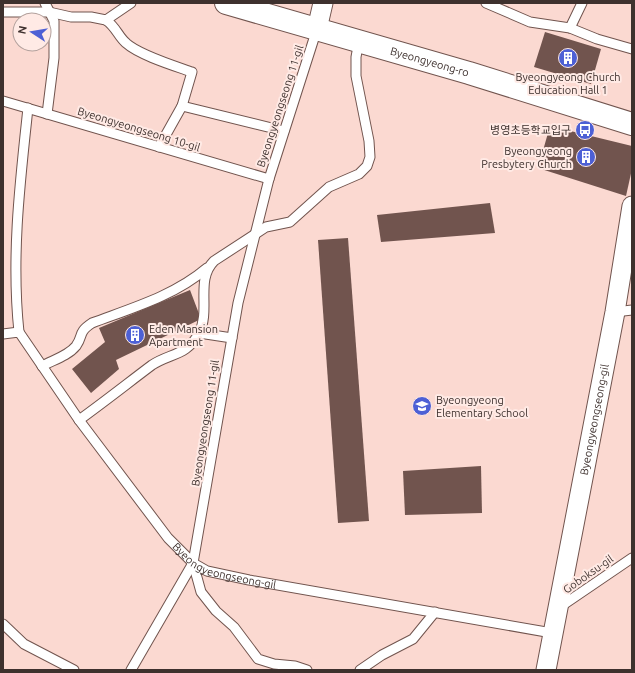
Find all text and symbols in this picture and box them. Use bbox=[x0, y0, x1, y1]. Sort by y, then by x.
north arrow bbox=[12, 12, 52, 52]
text: N bbox=[15, 25, 29, 35]
street label: Byeongyeongseong 11-gil bbox=[255, 43, 305, 169]
street label: Byeongyeong-ro bbox=[389, 45, 471, 79]
building icon: Byeongyeong Church Education Hall 1 bbox=[557, 47, 579, 69]
place label: Byeongyeong Church Education Hall 1 bbox=[515, 71, 621, 96]
street label: Byeongyeongseong 10-gil bbox=[76, 105, 202, 153]
bus stop icon: 병영초등학교입구 bbox=[574, 119, 596, 141]
place label: 병영초등학교입구 bbox=[490, 124, 571, 136]
place label: Byeongyeong Presbytery Church bbox=[481, 145, 572, 170]
building icon: Byeongyeong Presbytery Church bbox=[575, 146, 597, 168]
place label: Eden Mansion Apartment bbox=[149, 323, 218, 348]
building icon: Eden Mansion Apartment bbox=[124, 324, 146, 346]
street label: Byeongyeongseong 11-gil bbox=[189, 359, 221, 487]
street label: Byeongyeongseong-gil bbox=[578, 363, 611, 476]
place label: Byeongyeong Elementary School bbox=[436, 394, 528, 419]
school or university icon: Byeongyeong Elementary School bbox=[411, 395, 433, 417]
street label: Byeongyeongseong-gil bbox=[170, 540, 277, 591]
street label: Goboksu-gil bbox=[561, 552, 615, 596]

